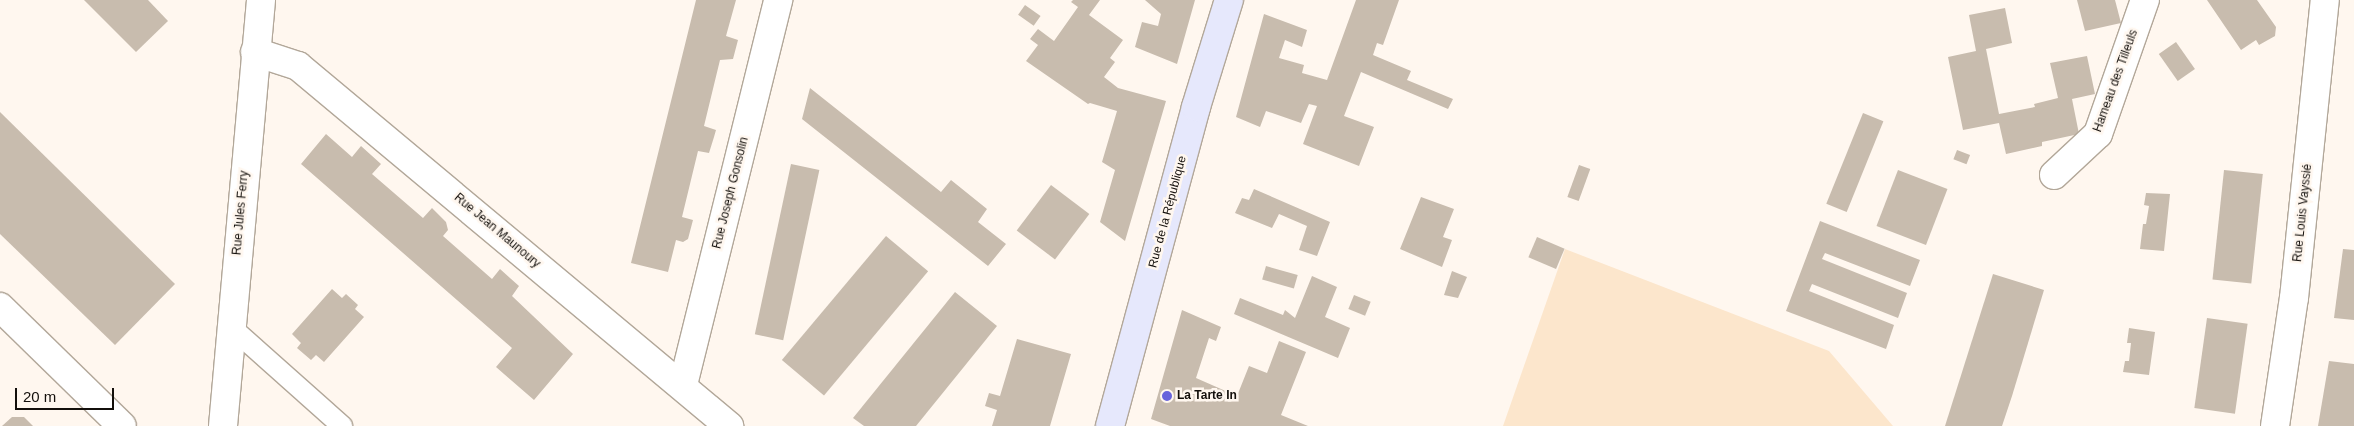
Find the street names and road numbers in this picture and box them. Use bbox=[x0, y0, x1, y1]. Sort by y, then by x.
street label: Hameau des Tilleuls bbox=[2091, 28, 2141, 134]
street label: Rue Joseph Gonsolin bbox=[710, 136, 752, 250]
street label: Rue de la République bbox=[1146, 154, 1190, 270]
street label: Rue Louis Vayssié bbox=[2291, 163, 2315, 263]
street label: Rue Jules Ferry bbox=[230, 170, 252, 256]
street label: Rue Jean Maunoury bbox=[451, 191, 543, 271]

